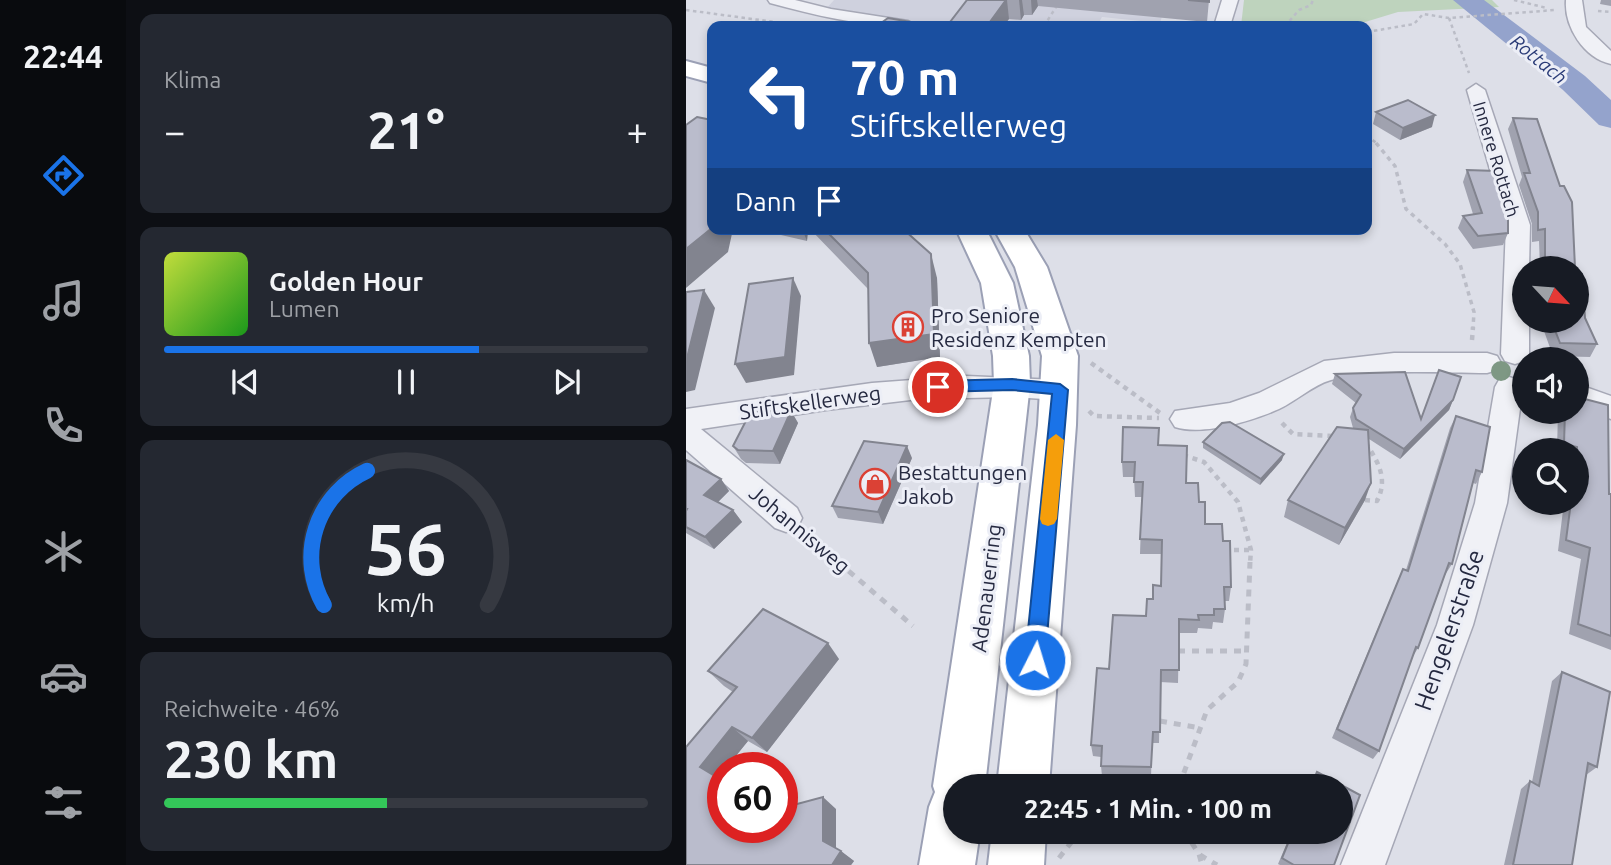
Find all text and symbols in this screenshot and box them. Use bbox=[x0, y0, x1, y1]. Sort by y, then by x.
water label: Rottach bbox=[1506, 30, 1572, 88]
text: 22:44 bbox=[23, 38, 103, 74]
icon: left bbox=[735, 49, 826, 140]
text: 70 m bbox=[850, 49, 959, 104]
text: Klima bbox=[164, 67, 221, 92]
street label: Innere Rottach bbox=[1470, 99, 1524, 219]
text: 21° bbox=[367, 101, 445, 159]
text: Stiftskellerweg bbox=[850, 107, 1067, 143]
text: − bbox=[164, 110, 185, 152]
text: + bbox=[627, 110, 648, 152]
icon: directions bbox=[39, 151, 88, 200]
icon: arrive bbox=[810, 182, 848, 220]
text: Dann bbox=[735, 187, 796, 216]
north arrow bbox=[1512, 256, 1589, 332]
map controls bbox=[1512, 256, 1589, 515]
text: Golden Hour bbox=[269, 267, 423, 296]
icon: music bbox=[39, 276, 88, 325]
text: Lumen bbox=[269, 296, 340, 321]
place label: Pro Seniore Residenz Kempten bbox=[931, 303, 1107, 351]
building icon: Pro Seniore Residenz Kempten bbox=[891, 310, 925, 344]
button: sound bbox=[1512, 347, 1589, 424]
pin bbox=[908, 357, 968, 417]
icon: previous bbox=[226, 363, 264, 401]
icon: pause bbox=[387, 363, 425, 401]
icon: next bbox=[548, 363, 586, 401]
icon: arrive bbox=[919, 368, 957, 406]
street label: Stiftskellerweg bbox=[738, 380, 882, 424]
icon: phone bbox=[39, 401, 88, 450]
button: search bbox=[1512, 438, 1589, 515]
place label: Bestattungen Jakob bbox=[898, 460, 1027, 508]
shop icon: Bestattungen Jakob bbox=[858, 467, 892, 501]
street label: Johannisweg bbox=[745, 480, 855, 578]
text: 56 bbox=[365, 507, 447, 589]
street label: Adenauerring bbox=[966, 523, 1006, 653]
icon: climate bbox=[39, 527, 88, 576]
street label: Hengelerstraße bbox=[1409, 546, 1489, 714]
text: km/h bbox=[377, 589, 435, 617]
position arrow bbox=[998, 623, 1072, 697]
icon: car bbox=[39, 652, 88, 701]
text: Reichweite · 46% bbox=[164, 696, 340, 721]
text: 230 km bbox=[164, 730, 338, 788]
speed limit sign: 60 bbox=[707, 752, 798, 843]
icon: filters bbox=[39, 778, 88, 827]
text: 22:45 · 1 Min. · 100 m bbox=[1024, 794, 1272, 823]

